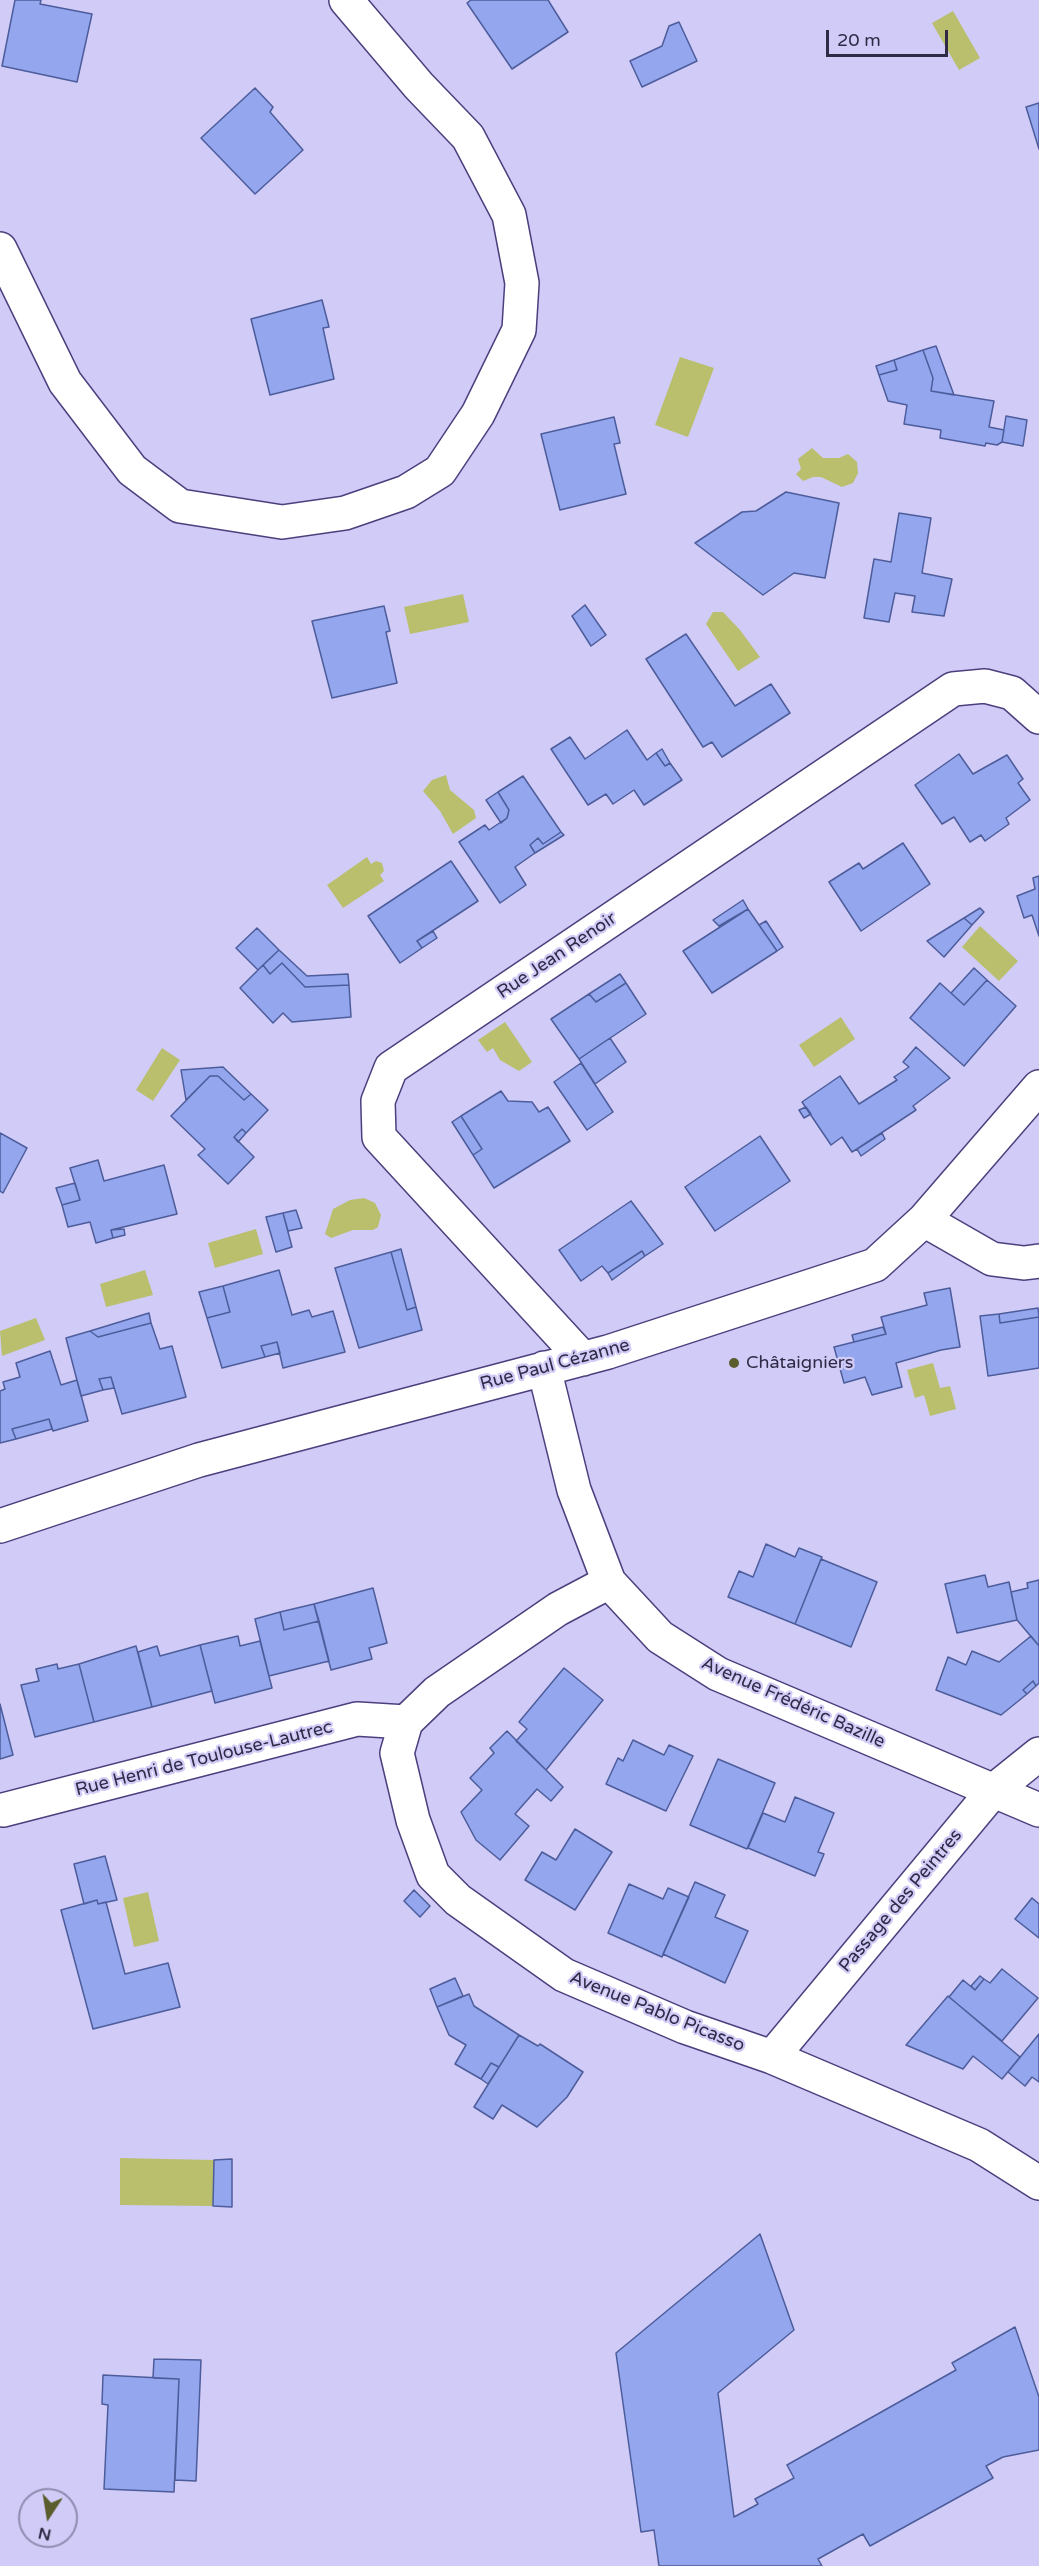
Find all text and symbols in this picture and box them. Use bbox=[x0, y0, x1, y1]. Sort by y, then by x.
scale bar bbox=[829, 18, 950, 56]
text: 20 m bbox=[837, 29, 881, 51]
street label: Rue Jean Renoir bbox=[493, 908, 621, 1004]
street label: Rue Paul Cézanne bbox=[478, 1335, 632, 1395]
place label: Châtaigniers bbox=[746, 1352, 853, 1374]
marker: Châtaigniers bbox=[727, 1356, 741, 1370]
street label: Avenue Frédéric Bazille bbox=[698, 1653, 888, 1753]
street label: Rue Henri de Toulouse-Lautrec bbox=[73, 1717, 335, 1801]
street label: Passage des Peintres bbox=[835, 1825, 967, 1977]
street label: Avenue Pablo Picasso bbox=[566, 1967, 748, 2057]
north arrow bbox=[18, 2488, 78, 2548]
text: N bbox=[36, 2523, 53, 2545]

